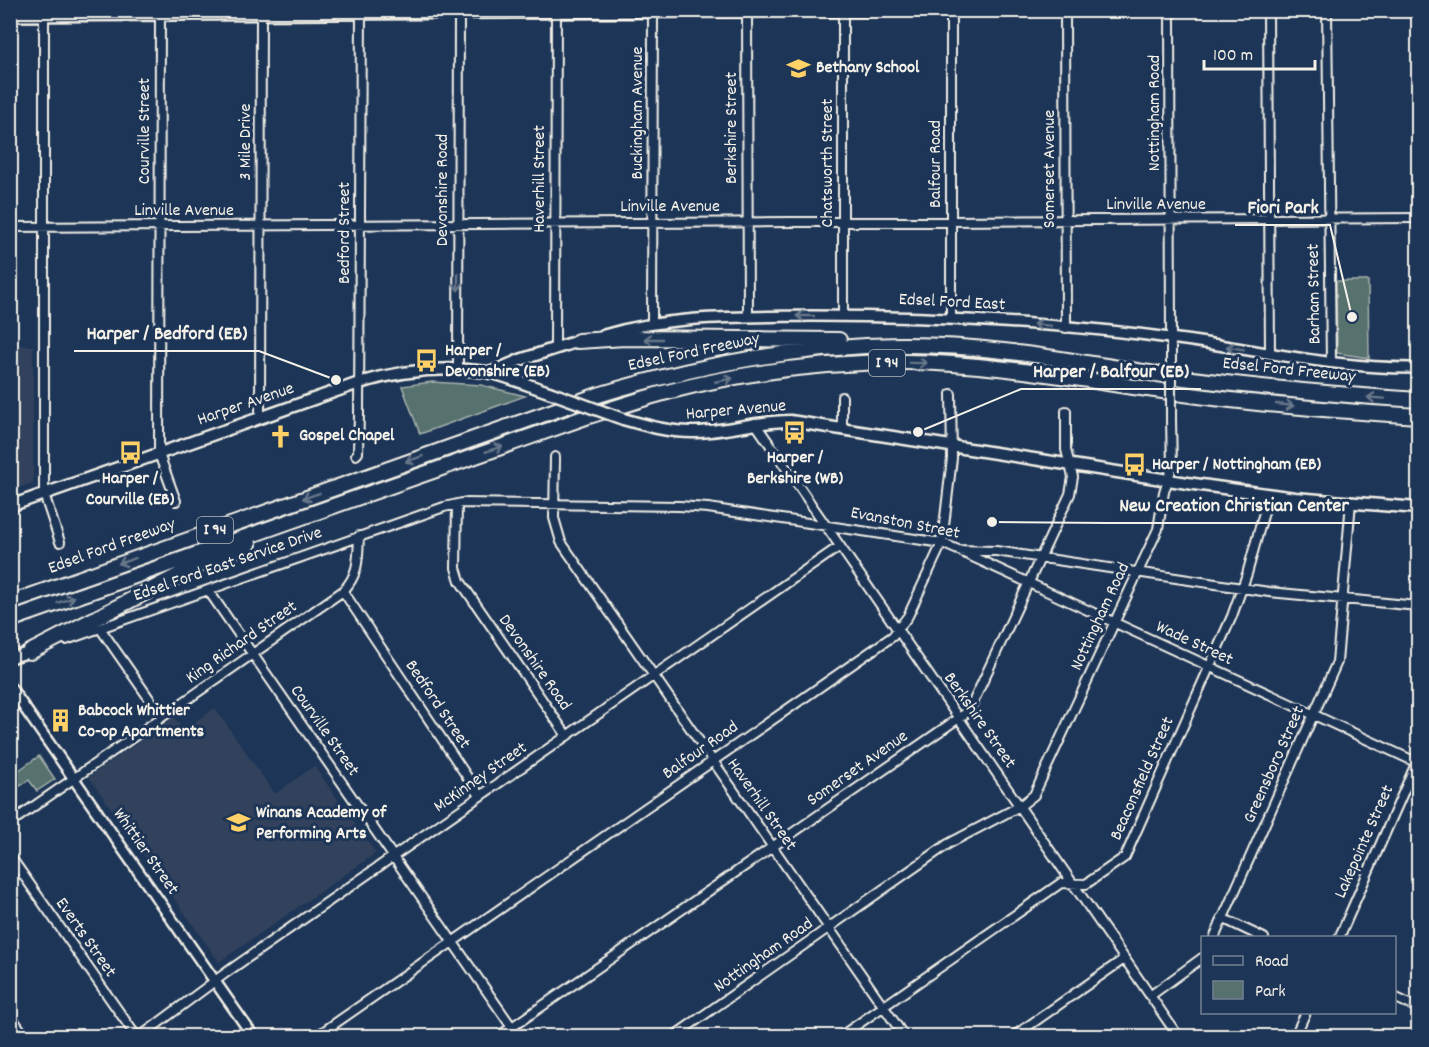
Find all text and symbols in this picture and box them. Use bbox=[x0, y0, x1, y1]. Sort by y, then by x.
scale bar bbox=[1204, 33, 1315, 71]
text: 100 m bbox=[1213, 44, 1253, 69]
street label: Buckingham Avenue bbox=[626, 47, 651, 179]
school or university icon: Bethany School bbox=[785, 55, 811, 81]
street label: Nottingham Road bbox=[1143, 55, 1168, 171]
place label: Bethany School bbox=[816, 56, 920, 81]
street label: Berkshire Street bbox=[720, 72, 745, 184]
street label: Courville Street bbox=[133, 77, 158, 184]
street label: Chatsworth Street bbox=[816, 98, 841, 227]
street label: 3 Mile Drive bbox=[234, 103, 259, 180]
street label: Somerset Avenue bbox=[1038, 110, 1063, 228]
street label: Balfour Road bbox=[924, 120, 949, 208]
street label: Haverhill Street bbox=[528, 125, 553, 233]
street label: Devonshire Road bbox=[431, 134, 456, 246]
street label: Bedford Street bbox=[333, 182, 358, 284]
callout: Fiori Park bbox=[1235, 187, 1330, 225]
street label: Linville Avenue bbox=[1106, 193, 1206, 218]
street label: Linville Avenue bbox=[620, 195, 720, 220]
text: Fiori Park bbox=[1247, 195, 1319, 223]
street label: Linville Avenue bbox=[134, 199, 234, 224]
street label: Barham Street bbox=[1302, 243, 1328, 344]
one-way arrow bbox=[452, 272, 464, 292]
street label: Edsel Ford East bbox=[898, 288, 1006, 318]
one-way arrow bbox=[796, 310, 816, 322]
callout: Harper / Bedford (EB) bbox=[74, 313, 259, 351]
one-way arrow bbox=[1032, 319, 1052, 330]
text: Harper / Bedford (EB) bbox=[87, 321, 247, 349]
street label: Edsel Ford Freeway bbox=[626, 327, 763, 379]
one-way arrow bbox=[644, 333, 664, 344]
place label: Harper / Devonshire (EB) bbox=[445, 339, 550, 385]
one-way arrow bbox=[1226, 342, 1246, 353]
bus stop icon: Harper / Devonshire (EB) bbox=[414, 348, 440, 374]
road number: I 94 bbox=[869, 350, 905, 376]
callout: Harper / Balfour (EB) bbox=[1021, 351, 1201, 389]
street label: Edsel Ford Freeway bbox=[1221, 352, 1357, 390]
one-way arrow bbox=[908, 357, 928, 368]
text: Harper / Balfour (EB) bbox=[1033, 359, 1189, 387]
one-way arrow bbox=[714, 374, 734, 385]
street label: Harper Avenue bbox=[194, 377, 298, 433]
one-way arrow bbox=[1367, 392, 1387, 403]
street label: Harper Avenue bbox=[685, 394, 787, 428]
one-way arrow bbox=[1275, 400, 1295, 411]
bus stop icon: Harper / Berkshire (WB) bbox=[782, 419, 808, 445]
church icon: Gospel Chapel bbox=[268, 423, 294, 449]
place label: Gospel Chapel bbox=[299, 424, 395, 449]
bus stop icon: Harper / Courville (EB) bbox=[117, 440, 143, 466]
one-way arrow bbox=[485, 443, 503, 454]
place label: Harper / Berkshire (WB) bbox=[747, 446, 844, 492]
bus stop icon: Harper / Nottingham (EB) bbox=[1121, 452, 1147, 478]
place label: Harper / Nottingham (EB) bbox=[1152, 453, 1322, 478]
one-way arrow bbox=[405, 455, 424, 466]
place label: Harper / Courville (EB) bbox=[86, 467, 175, 513]
callout: New Creation Christian Center bbox=[1107, 485, 1360, 523]
one-way arrow bbox=[302, 491, 321, 502]
text: New Creation Christian Center bbox=[1119, 493, 1349, 521]
street label: Evanston Street bbox=[848, 501, 962, 547]
street label: Edsel Ford Freeway bbox=[45, 512, 180, 582]
road number: I 94 bbox=[197, 517, 233, 543]
street label: Edsel Ford East Service Drive bbox=[130, 521, 326, 609]
one-way arrow bbox=[118, 556, 137, 567]
street label: Nottingham Road bbox=[1065, 559, 1137, 675]
one-way arrow bbox=[56, 594, 75, 605]
street label: King Richard Street bbox=[181, 595, 303, 691]
street label: Devonshire Road bbox=[491, 610, 577, 716]
street label: Wade Street bbox=[1151, 615, 1237, 673]
street label: Bedford Street bbox=[398, 656, 476, 755]
street label: Berkshire Street bbox=[937, 668, 1022, 774]
street label: Courville Street bbox=[283, 680, 365, 782]
place label: Babcock Whittier Co-op Apartments bbox=[78, 699, 205, 745]
street label: Greensboro Street bbox=[1238, 702, 1312, 828]
building icon: Babcock Whittier Co-op Apartments bbox=[47, 708, 73, 734]
street label: Beaconsfield Street bbox=[1105, 713, 1182, 845]
street label: Balfour Road bbox=[658, 716, 744, 786]
street label: Somerset Avenue bbox=[802, 725, 914, 813]
street label: McKinney Street bbox=[429, 736, 533, 820]
street label: Haverhill Street bbox=[720, 754, 802, 857]
street label: Lakepointe Street bbox=[1329, 781, 1401, 903]
place label: Winans Academy of Performing Arts bbox=[256, 801, 388, 847]
street label: Whittier Street bbox=[106, 803, 184, 901]
school or university icon: Winans Academy of Performing Arts bbox=[225, 810, 251, 836]
street label: Everts Street bbox=[48, 893, 122, 983]
street label: Nottingham Road bbox=[709, 912, 819, 1000]
legend bbox=[1201, 936, 1396, 1014]
text: Road bbox=[1255, 950, 1289, 975]
text: Park bbox=[1255, 980, 1286, 1005]

